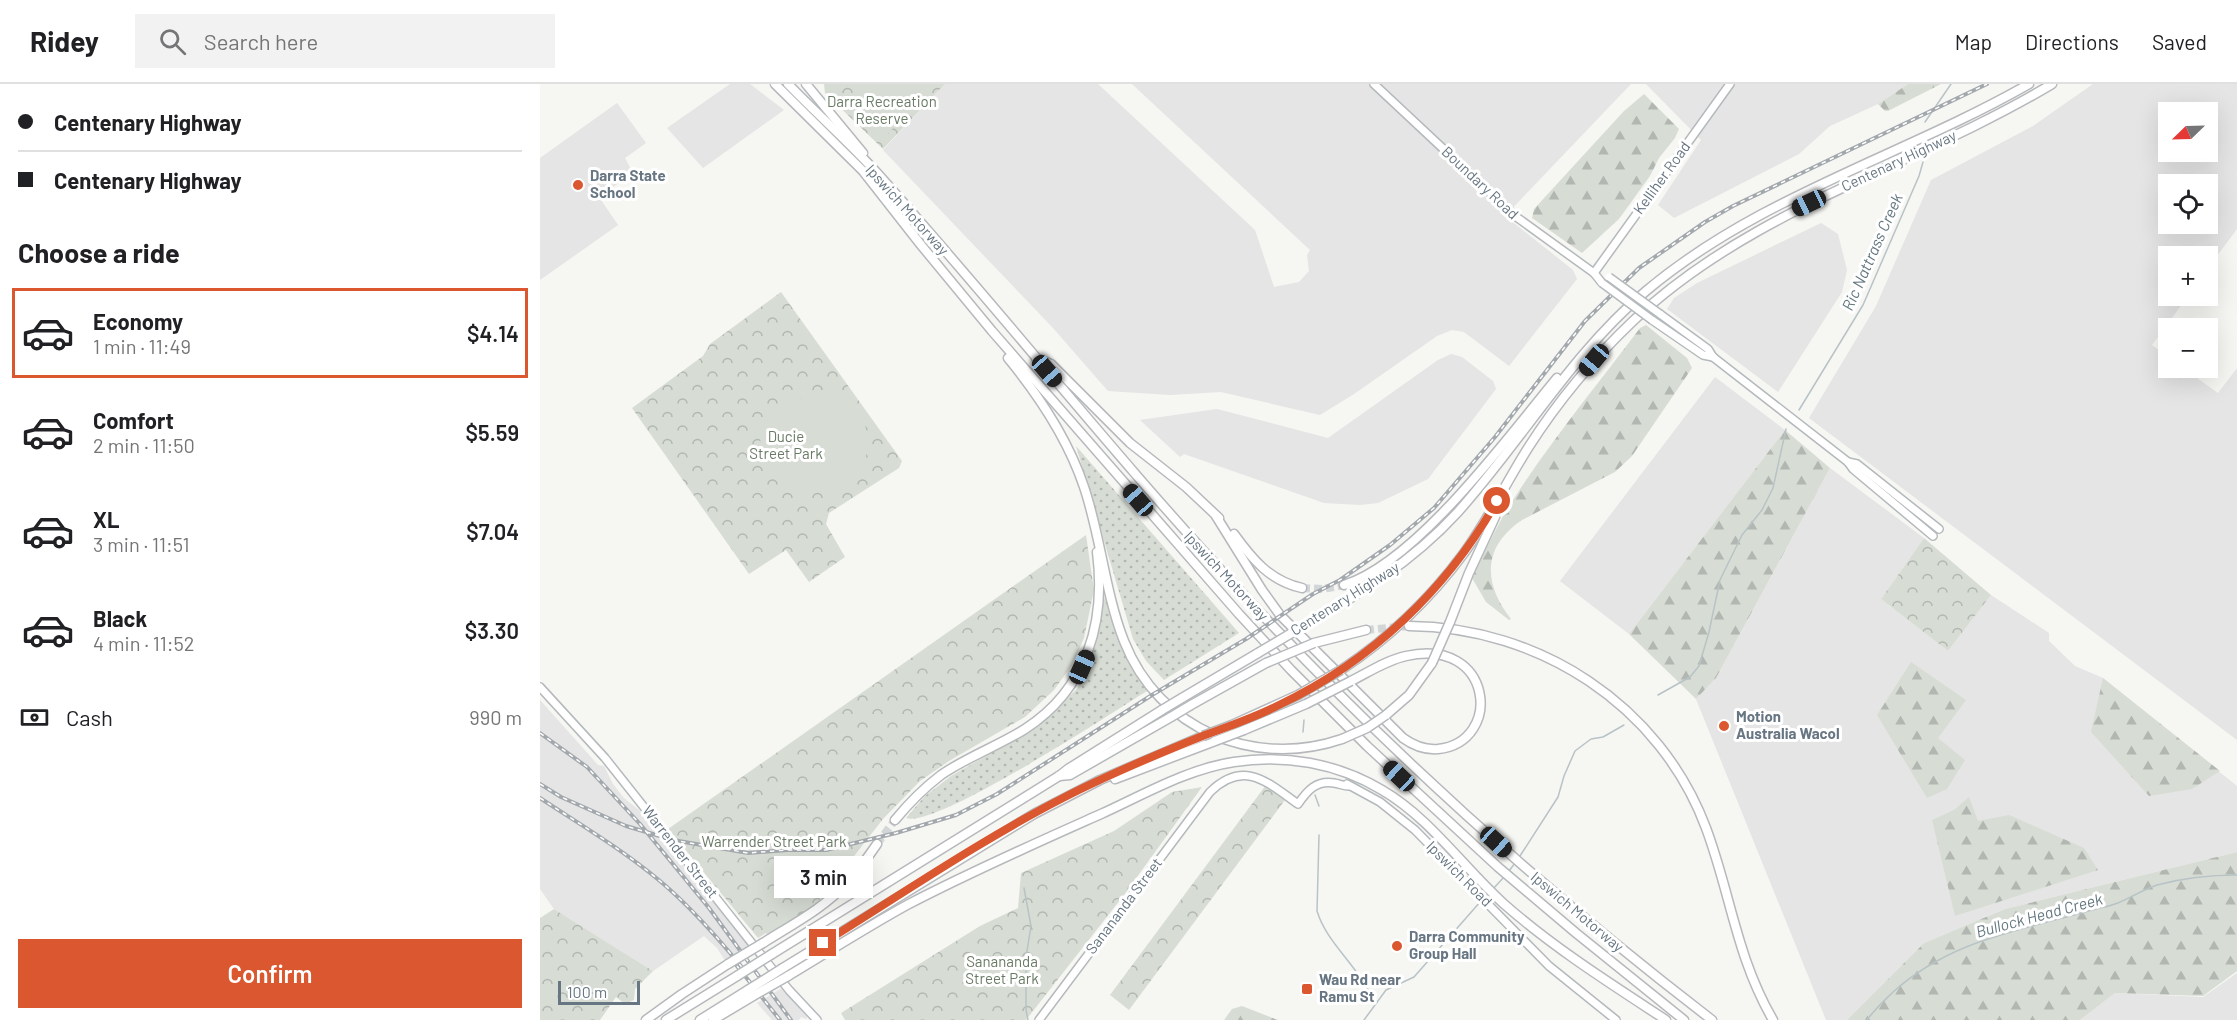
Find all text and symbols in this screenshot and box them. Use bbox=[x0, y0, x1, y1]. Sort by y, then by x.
search box bbox=[135, 14, 555, 68]
text: Ridey bbox=[30, 24, 99, 58]
icon: search bbox=[156, 25, 189, 58]
text: Search here bbox=[204, 28, 318, 54]
text: Map bbox=[1955, 29, 1992, 54]
text: Directions bbox=[2025, 29, 2119, 54]
text: Saved bbox=[2152, 29, 2207, 54]
park label: Darra Recreation Reserve bbox=[827, 92, 937, 127]
north arrow bbox=[2158, 102, 2218, 162]
map controls bbox=[2158, 102, 2218, 378]
text: Centenary Highway bbox=[54, 109, 242, 135]
street label: Centenary Highway bbox=[1838, 126, 1959, 195]
street label: Kelliher Road bbox=[1629, 138, 1694, 217]
street label: Boundary Road bbox=[1439, 142, 1523, 222]
street label: Ipswich Motorway bbox=[862, 160, 953, 258]
place label: Darra State School bbox=[590, 166, 666, 201]
text: Centenary Highway bbox=[54, 167, 242, 193]
button: locate bbox=[2158, 174, 2218, 234]
marker: Darra State School bbox=[571, 178, 585, 192]
car bbox=[1789, 187, 1829, 219]
water label: Ric Nattrass Creek bbox=[1837, 190, 1906, 313]
text: Choose a ride bbox=[18, 236, 180, 268]
button: + bbox=[2158, 246, 2218, 306]
icon: car bbox=[21, 306, 75, 360]
text: Economy bbox=[93, 308, 183, 334]
button: − bbox=[2158, 318, 2218, 378]
text: $4.14 bbox=[467, 320, 519, 346]
text: 1 min · 11:49 bbox=[93, 334, 191, 358]
car bbox=[1576, 340, 1612, 380]
car bbox=[1028, 352, 1066, 390]
icon: car bbox=[21, 405, 75, 459]
text: Comfort bbox=[93, 407, 174, 433]
text: $5.59 bbox=[466, 419, 519, 445]
park label: Ducie Street Park bbox=[749, 427, 823, 462]
text: 2 min · 11:50 bbox=[93, 433, 195, 457]
car bbox=[1119, 481, 1157, 519]
route start bbox=[1483, 487, 1510, 514]
icon: car bbox=[21, 504, 75, 558]
text: XL bbox=[93, 506, 119, 532]
text: $7.04 bbox=[466, 518, 519, 544]
street label: Ipswich Motorway bbox=[1181, 527, 1273, 624]
text: 3 min · 11:51 bbox=[93, 532, 189, 556]
street label: Centenary Highway bbox=[1287, 557, 1402, 639]
icon: car bbox=[21, 603, 75, 657]
text: Black bbox=[93, 605, 147, 631]
text: $3.30 bbox=[465, 617, 519, 643]
text: 4 min · 11:52 bbox=[93, 631, 194, 655]
car bbox=[1066, 647, 1098, 687]
icon: cash bbox=[18, 701, 51, 734]
text: Cash bbox=[66, 704, 113, 730]
text: 990 m bbox=[469, 705, 522, 729]
place label: Motion Australia Wacol bbox=[1736, 707, 1840, 742]
marker: Motion Australia Wacol bbox=[1717, 719, 1731, 733]
car bbox=[1380, 757, 1418, 795]
street label: Warrender Street bbox=[639, 802, 723, 901]
car bbox=[1477, 823, 1515, 861]
park label: Warrender Street Park bbox=[701, 832, 847, 850]
street label: Ipswich Road bbox=[1423, 837, 1496, 910]
street label: Sanananda Street bbox=[1081, 854, 1165, 957]
callout: 3 min bbox=[774, 856, 872, 898]
text: 3 min bbox=[800, 865, 847, 889]
street label: Ipswich Motorway bbox=[1528, 867, 1628, 955]
water label: Bullock Head Creek bbox=[1974, 888, 2104, 941]
place label: Darra Community Group Hall bbox=[1409, 927, 1525, 962]
route end bbox=[809, 929, 836, 956]
button: Confirm bbox=[18, 939, 522, 1008]
marker: Darra Community Group Hall bbox=[1390, 939, 1404, 953]
park label: Sanananda Street Park bbox=[965, 952, 1039, 987]
place label: Wau Rd near Ramu St bbox=[1319, 970, 1401, 1005]
scale bar bbox=[558, 978, 640, 1006]
text: 100 m bbox=[567, 982, 607, 1001]
marker: Wau Rd near Ramu St bbox=[1300, 982, 1314, 996]

